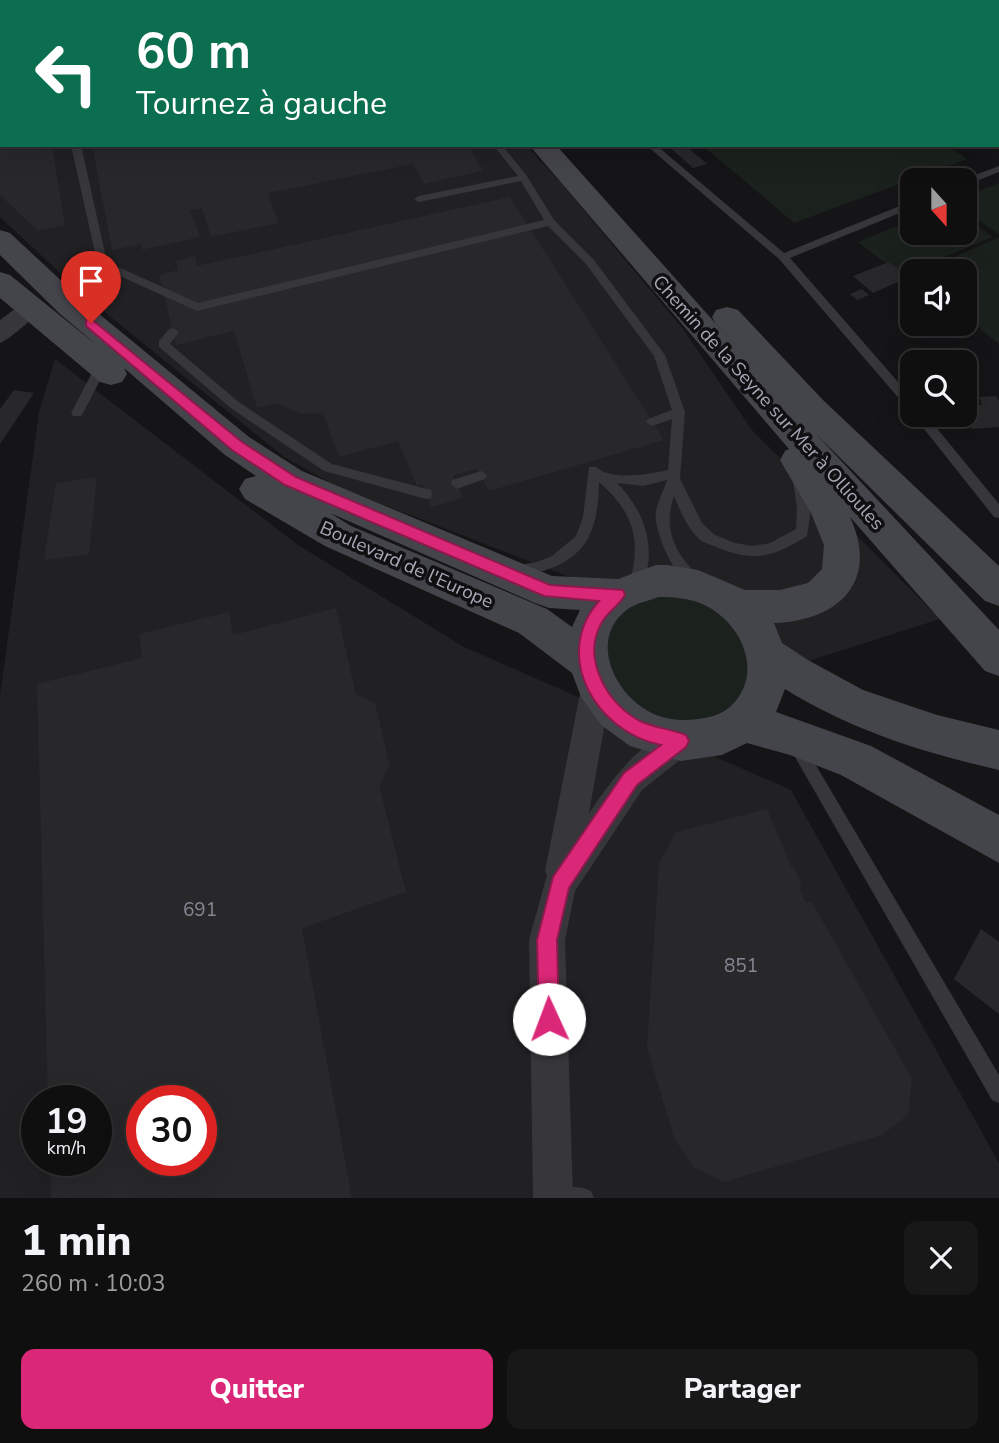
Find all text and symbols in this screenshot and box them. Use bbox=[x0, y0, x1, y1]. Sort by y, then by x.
text: 60 m bbox=[136, 18, 251, 85]
icon: left bbox=[21, 28, 112, 119]
text: Tournez à gauche bbox=[136, 82, 387, 125]
north arrow bbox=[900, 168, 976, 245]
map controls bbox=[900, 168, 977, 427]
pin bbox=[61, 251, 121, 323]
button: sound bbox=[900, 259, 977, 336]
icon: arrive bbox=[72, 262, 110, 300]
street label: Chemin de la Seyne sur Mer à Ollioules bbox=[647, 270, 890, 536]
button: search bbox=[900, 350, 977, 427]
street label: Boulevard de l'Europe bbox=[316, 515, 497, 615]
house number: 691 bbox=[183, 897, 217, 923]
house number: 851 bbox=[724, 953, 758, 979]
position arrow bbox=[512, 982, 586, 1056]
speed limit sign: 30 bbox=[126, 1085, 217, 1176]
text: 19 bbox=[45, 1098, 88, 1145]
text: km/h bbox=[47, 1136, 86, 1160]
text: 1 min bbox=[21, 1213, 131, 1270]
button: close bbox=[904, 1221, 978, 1295]
text: 260 m · 10:03 bbox=[21, 1268, 166, 1299]
button: Quitter bbox=[21, 1349, 493, 1429]
button: Partager bbox=[507, 1349, 978, 1429]

